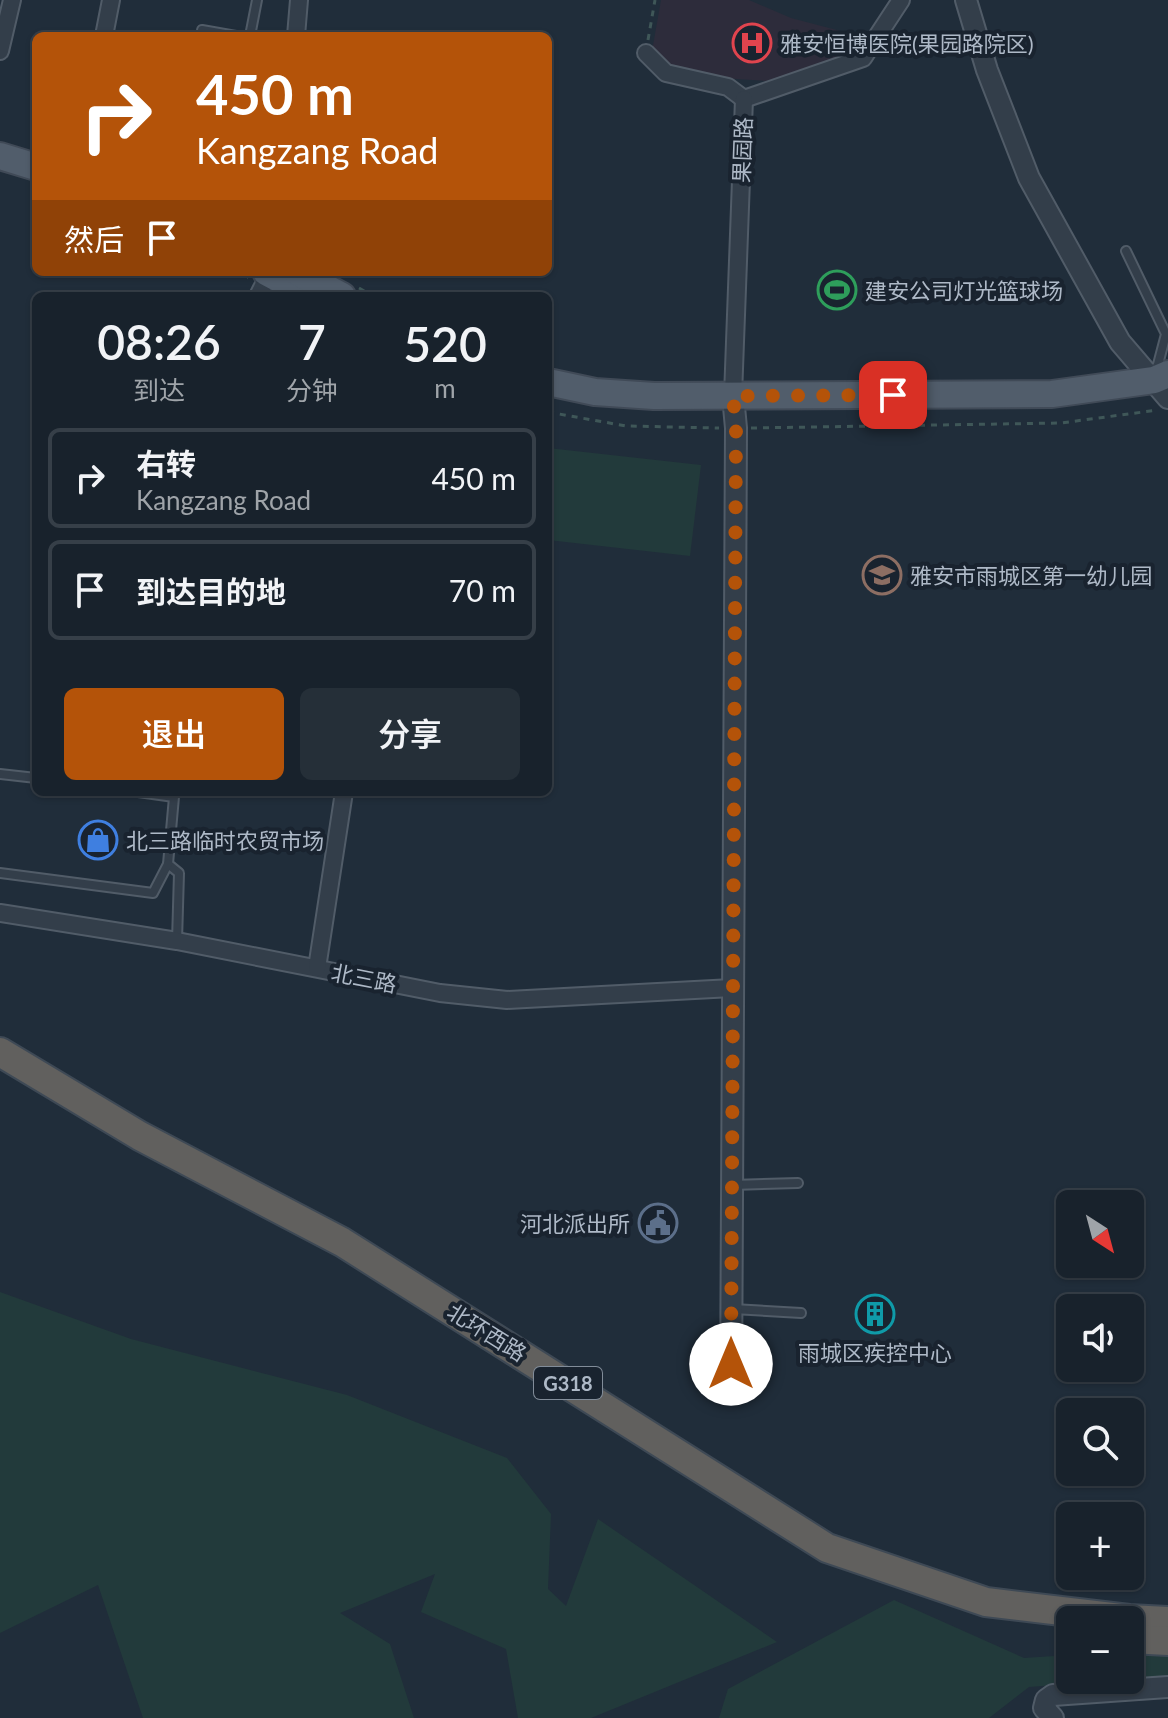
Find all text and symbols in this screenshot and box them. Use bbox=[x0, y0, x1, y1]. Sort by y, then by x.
hospital icon: 雅安恒博医院(果园路院区) bbox=[731, 22, 773, 64]
place label: 雅安恒博医院(果园路院区) bbox=[780, 30, 1034, 57]
text: 450 m bbox=[196, 60, 354, 127]
icon: right bbox=[64, 64, 168, 168]
street label: 果园路 bbox=[727, 117, 757, 183]
text: Kangzang Road bbox=[196, 128, 438, 172]
icon: arrive bbox=[140, 216, 184, 260]
text: 然后 bbox=[64, 221, 124, 257]
sports icon: 建安公司灯光篮球场 bbox=[816, 269, 858, 311]
place label: 建安公司灯光篮球场 bbox=[865, 277, 1063, 304]
text: 08:26 bbox=[97, 313, 221, 370]
text: 7 bbox=[298, 313, 326, 370]
text: 520 bbox=[403, 315, 487, 372]
pin bbox=[859, 361, 927, 429]
text: m bbox=[434, 372, 456, 404]
icon: arrive bbox=[871, 373, 915, 417]
text: 到达 bbox=[133, 374, 185, 406]
text: 分钟 bbox=[286, 374, 338, 406]
text: 右转 bbox=[136, 445, 196, 481]
icon: right bbox=[68, 456, 112, 500]
text: 450 m bbox=[431, 460, 516, 496]
text: Kangzang Road bbox=[136, 484, 311, 516]
school or university icon: 雅安市雨城区第一幼儿园 bbox=[861, 554, 903, 596]
place label: 雅安市雨城区第一幼儿园 bbox=[910, 562, 1152, 589]
icon: arrive bbox=[68, 568, 112, 612]
text: 70 m bbox=[449, 572, 516, 608]
text: 到达目的地 bbox=[136, 573, 286, 609]
button: 退出 bbox=[64, 688, 284, 780]
button: 分享 bbox=[300, 688, 520, 780]
shop icon: 北三路临时农贸市场 bbox=[77, 819, 119, 861]
place label: 北三路临时农贸市场 bbox=[126, 827, 324, 854]
street label: 北三路 bbox=[329, 958, 399, 998]
north arrow bbox=[1056, 1190, 1144, 1278]
map controls bbox=[1056, 1190, 1144, 1694]
public building icon: 河北派出所 bbox=[637, 1202, 679, 1244]
place label: 河北派出所 bbox=[520, 1210, 630, 1237]
building icon: 雨城区疾控中心 bbox=[854, 1293, 896, 1335]
button: sound bbox=[1056, 1294, 1144, 1382]
street label: 北环西路 bbox=[443, 1297, 531, 1367]
position arrow bbox=[689, 1322, 773, 1406]
place label: 雨城区疾控中心 bbox=[798, 1339, 952, 1366]
road number: G318 bbox=[534, 1367, 602, 1399]
button: search bbox=[1056, 1398, 1144, 1486]
button: + bbox=[1056, 1502, 1144, 1590]
button: − bbox=[1056, 1606, 1144, 1694]

